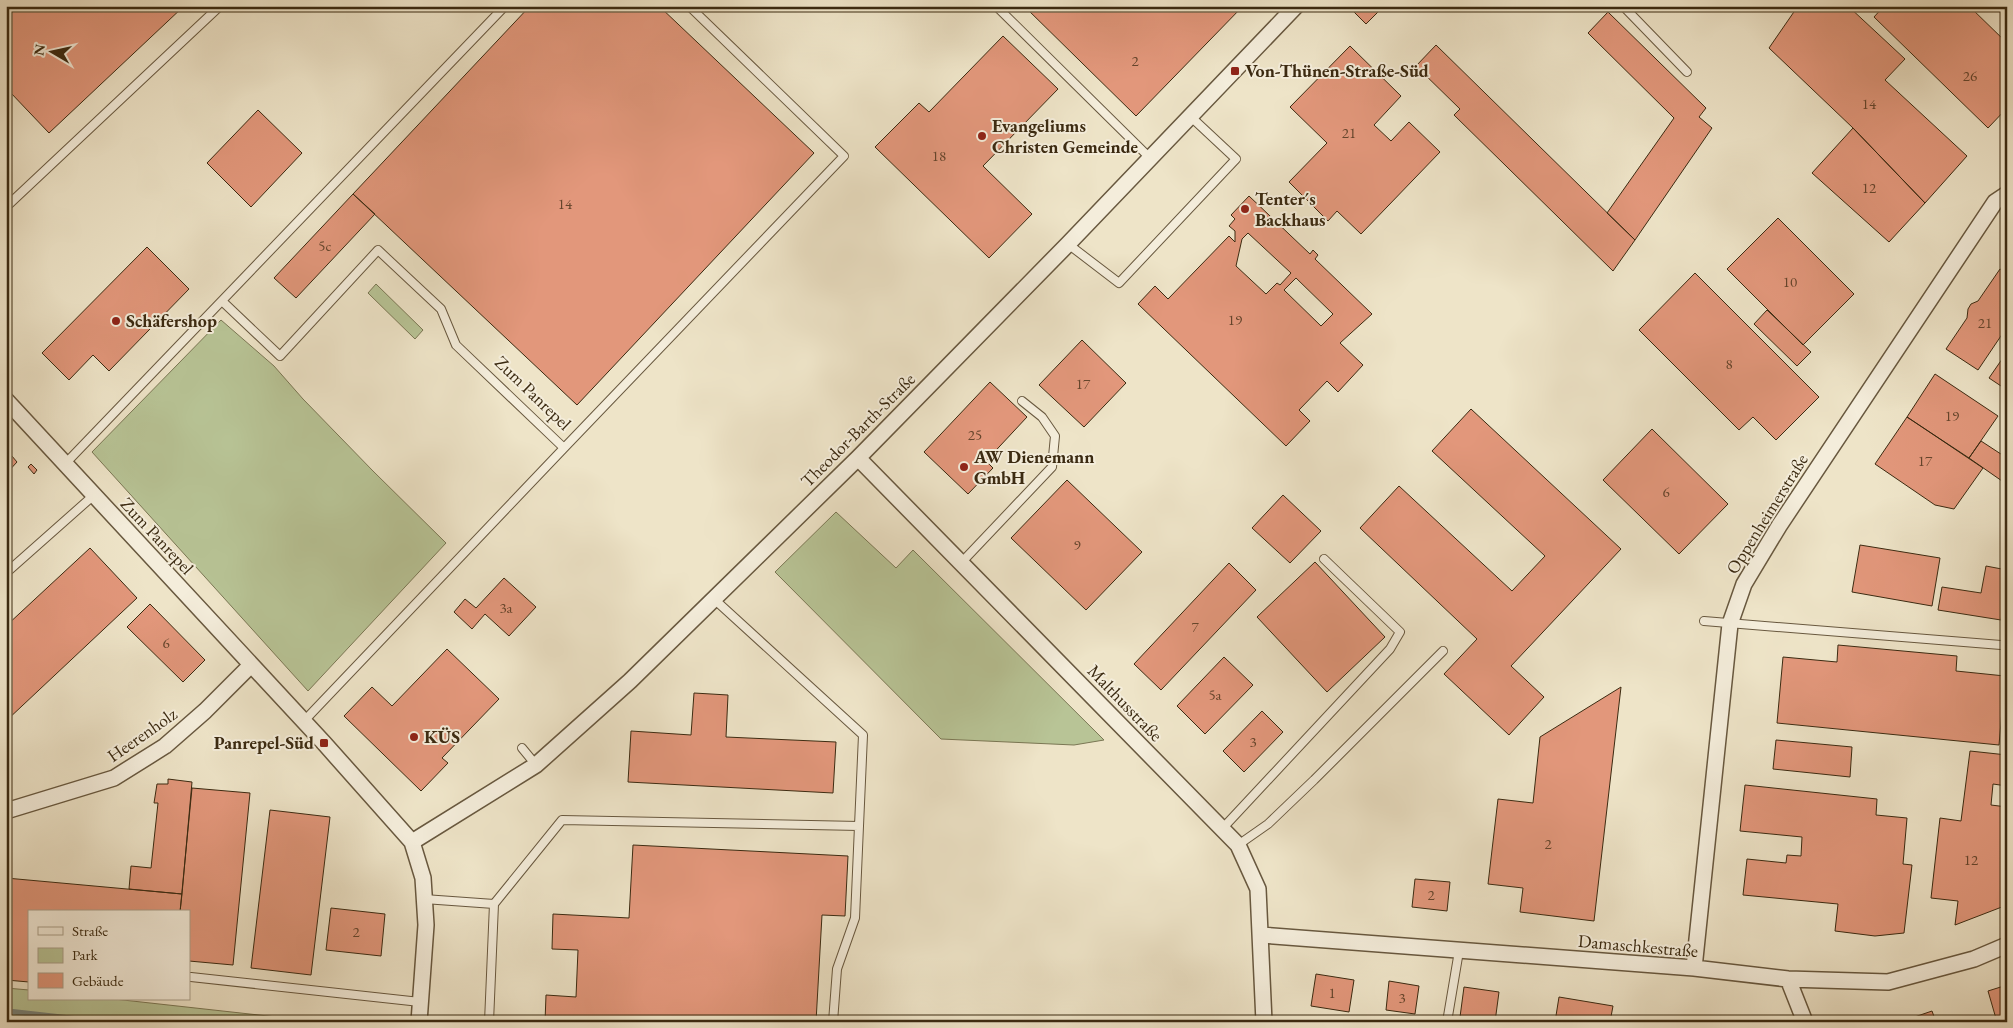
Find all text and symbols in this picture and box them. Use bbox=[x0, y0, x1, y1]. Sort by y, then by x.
north arrow bbox=[28, 28, 78, 78]
text: N bbox=[29, 42, 49, 57]
house number: 2 bbox=[1131, 51, 1139, 70]
place label: Von-Thünen-Straße-Süd bbox=[1245, 59, 1429, 82]
marker: Von-Thünen-Straße-Süd bbox=[1229, 65, 1241, 77]
house number: 26 bbox=[1963, 66, 1977, 85]
house number: 14 bbox=[1862, 94, 1877, 113]
place label: Evangeliums Christen Gemeinde bbox=[992, 114, 1138, 158]
house number: 21 bbox=[1342, 123, 1356, 142]
marker: Evangeliums Christen Gemeinde bbox=[976, 130, 988, 142]
house number: 18 bbox=[932, 146, 946, 165]
house number: 12 bbox=[1862, 178, 1877, 197]
place label: Tenter´s Backhaus bbox=[1255, 187, 1326, 231]
house number: 14 bbox=[558, 194, 573, 213]
marker: Tenter´s Backhaus bbox=[1239, 203, 1251, 215]
house number: 5c bbox=[318, 236, 332, 255]
house number: 10 bbox=[1783, 272, 1797, 291]
place label: Schäfershop bbox=[126, 309, 217, 332]
house number: 19 bbox=[1228, 310, 1242, 329]
house number: 21 bbox=[1978, 313, 1992, 332]
marker: Schäfershop bbox=[110, 315, 122, 327]
street label: Zum Panrepel bbox=[490, 351, 576, 435]
house number: 8 bbox=[1725, 354, 1733, 373]
street label: Theodor-Barth-Straße bbox=[795, 367, 920, 492]
house number: 17 bbox=[1076, 374, 1091, 393]
house number: 19 bbox=[1945, 406, 1959, 425]
house number: 25 bbox=[968, 425, 982, 444]
place label: AW Dienemann GmbH bbox=[973, 445, 1094, 489]
street label: Oppenheimerstraße bbox=[1720, 449, 1813, 578]
house number: 17 bbox=[1918, 451, 1933, 470]
marker: AW Dienemann GmbH bbox=[958, 461, 970, 473]
house number: 6 bbox=[1662, 482, 1670, 501]
street label: Zum Panrepel bbox=[116, 492, 199, 579]
house number: 9 bbox=[1073, 535, 1081, 554]
house number: 3a bbox=[499, 598, 513, 617]
house number: 7 bbox=[1191, 617, 1199, 636]
house number: 6 bbox=[162, 633, 170, 652]
street label: Malthusstraße bbox=[1083, 659, 1168, 746]
house number: 5a bbox=[1208, 685, 1222, 704]
street label: Heerenholz bbox=[102, 702, 181, 767]
place label: KÜS bbox=[424, 725, 460, 748]
place label: Panrepel-Süd bbox=[214, 731, 314, 754]
marker: KÜS bbox=[408, 731, 420, 743]
house number: 3 bbox=[1249, 732, 1257, 751]
marker: Panrepel-Süd bbox=[318, 737, 330, 749]
house number: 2 bbox=[1544, 834, 1552, 853]
house number: 12 bbox=[1964, 850, 1979, 869]
house number: 2 bbox=[1427, 885, 1435, 904]
legend bbox=[28, 910, 190, 1000]
text: Straße bbox=[72, 921, 108, 940]
house number: 2 bbox=[352, 922, 360, 941]
street label: Damaschkestraße bbox=[1577, 929, 1699, 962]
text: Park bbox=[72, 945, 99, 964]
text: Gebäude bbox=[72, 971, 124, 990]
house number: 1 bbox=[1328, 983, 1336, 1002]
house number: 3 bbox=[1398, 988, 1406, 1007]

